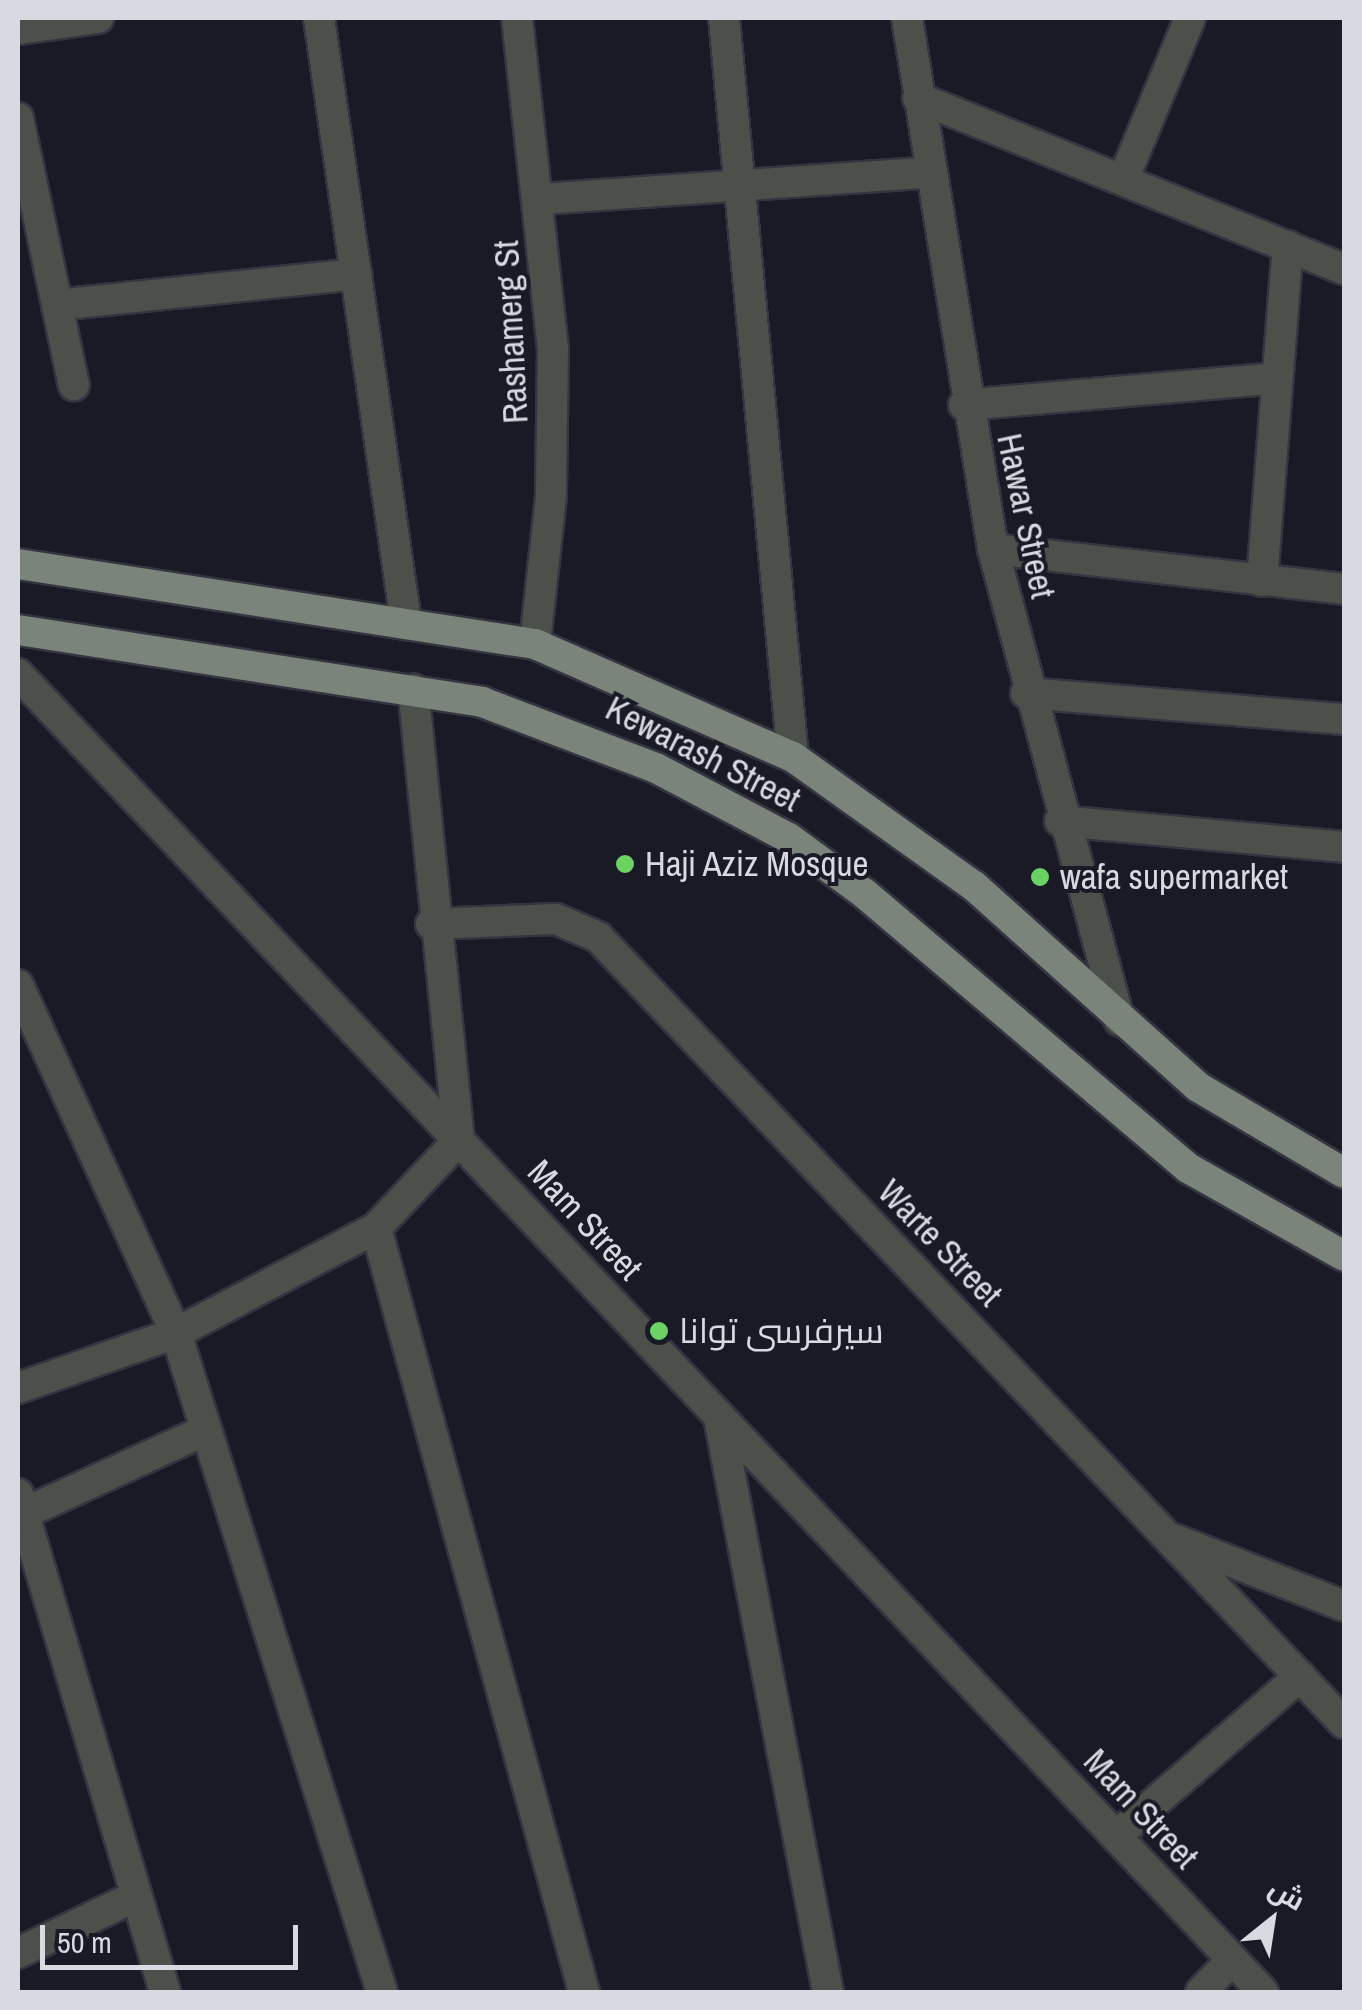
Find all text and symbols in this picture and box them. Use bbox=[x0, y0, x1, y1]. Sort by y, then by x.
street label: Rashamerg St bbox=[485, 239, 537, 425]
street label: Hawar Street bbox=[988, 430, 1064, 602]
street label: Kewarash Street bbox=[599, 687, 807, 821]
place label: Haji Aziz Mosque bbox=[645, 843, 870, 885]
marker: Haji Aziz Mosque bbox=[614, 853, 636, 875]
place label: wafa supermarket bbox=[1060, 856, 1288, 898]
marker: wafa supermarket bbox=[1029, 866, 1051, 888]
street label: Mam Street bbox=[519, 1151, 651, 1289]
street label: Warte Street bbox=[869, 1171, 1011, 1315]
place label: سيرفرسى توانا bbox=[679, 1310, 884, 1352]
marker: سيرفرسى توانا bbox=[648, 1320, 670, 1342]
street label: Mam Street bbox=[1075, 1740, 1207, 1878]
text: ش bbox=[1262, 1869, 1312, 1919]
north arrow bbox=[1222, 1870, 1322, 1970]
scale bar bbox=[45, 1905, 302, 1967]
text: 50 m bbox=[57, 1922, 112, 1962]

